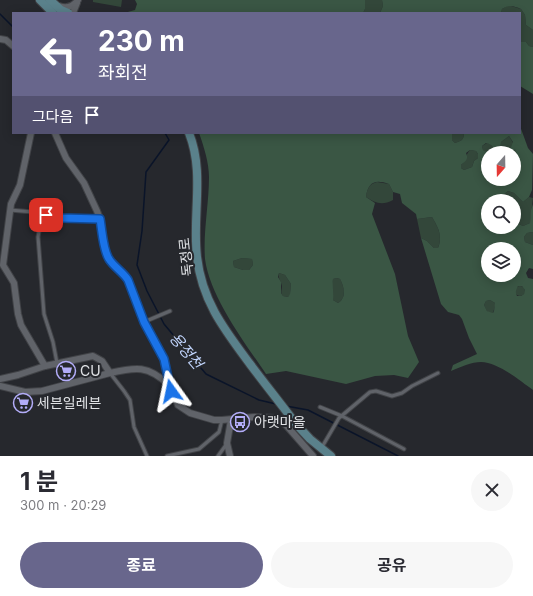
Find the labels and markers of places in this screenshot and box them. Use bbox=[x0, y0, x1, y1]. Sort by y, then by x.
pin bbox=[29, 198, 63, 232]
supermarket icon: CU bbox=[55, 360, 77, 382]
place label: CU bbox=[80, 362, 101, 379]
supermarket icon: 세븐일레븐 bbox=[12, 392, 34, 414]
place label: 세븐일레븐 bbox=[37, 394, 102, 411]
bus stop icon: 아랫마을 bbox=[229, 411, 251, 433]
place label: 아랫마을 bbox=[254, 413, 306, 430]

